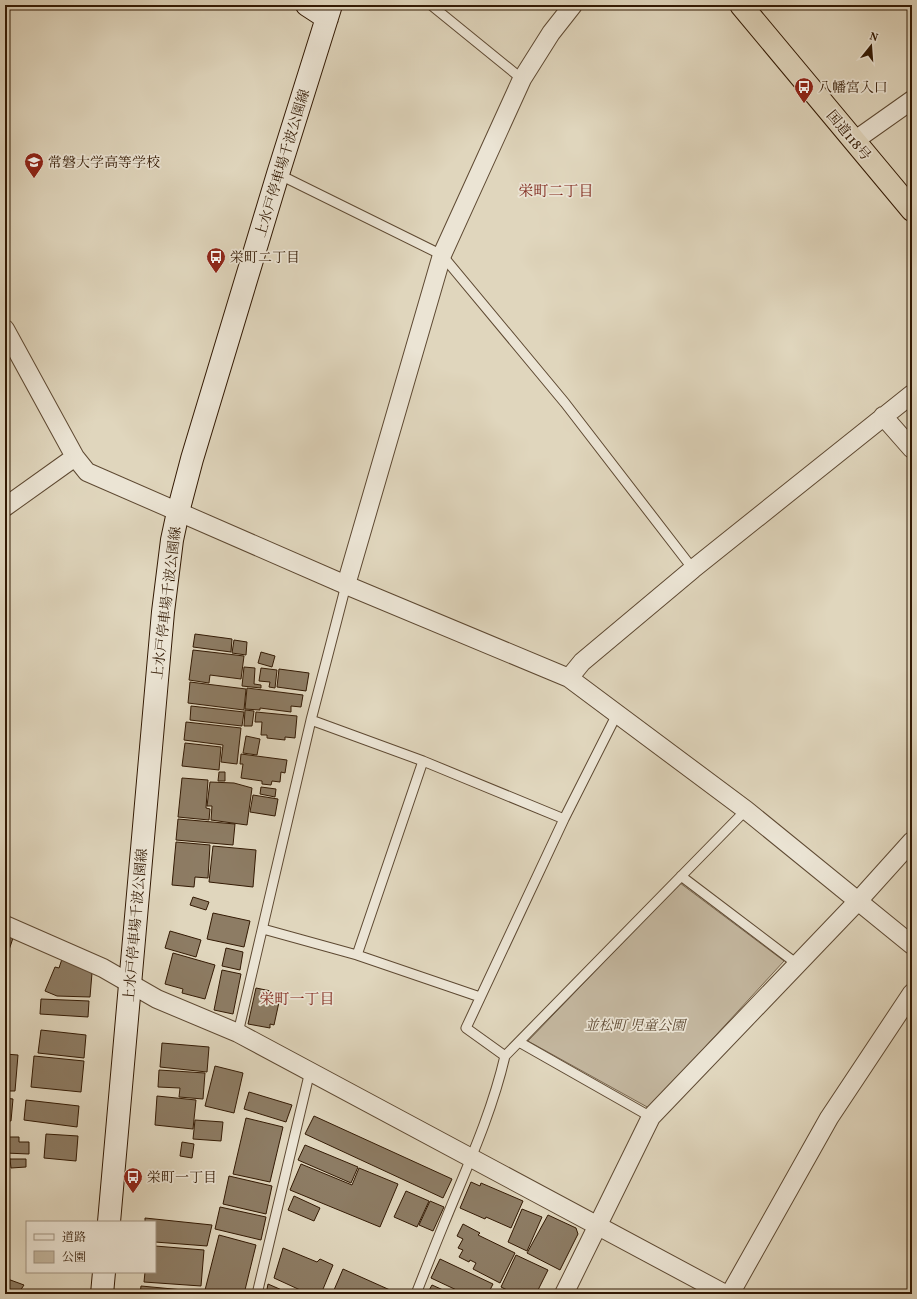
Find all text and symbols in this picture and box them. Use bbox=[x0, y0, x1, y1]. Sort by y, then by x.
north arrow bbox=[851, 26, 891, 66]
text: N bbox=[867, 30, 880, 46]
bus stop icon: 八幡宮入口 bbox=[793, 76, 815, 104]
place label: 八幡宮入口 bbox=[818, 79, 888, 98]
street label: 上水戸停車場千波公園線 bbox=[252, 87, 315, 240]
street label: 国道118号 bbox=[821, 107, 874, 165]
school or university icon: 常磐大学高等学校 bbox=[23, 151, 45, 179]
place label: 常磐大学高等学校 bbox=[48, 154, 160, 173]
district label: 栄町二丁目 bbox=[518, 182, 594, 203]
bus stop icon: 栄町二丁目 bbox=[205, 246, 227, 274]
place label: 栄町二丁目 bbox=[230, 249, 300, 268]
street label: 上水戸停車場千波公園線 bbox=[149, 526, 186, 681]
street label: 上水戸停車場千波公園線 bbox=[120, 848, 153, 1003]
district label: 栄町一丁目 bbox=[259, 990, 335, 1011]
park label: 並松町 児童公園 bbox=[585, 1017, 687, 1036]
bus stop icon: 栄町一丁目 bbox=[122, 1166, 144, 1194]
place label: 栄町一丁目 bbox=[147, 1169, 217, 1188]
legend bbox=[26, 1221, 156, 1273]
text: 道路 bbox=[62, 1230, 86, 1246]
text: 公園 bbox=[62, 1250, 86, 1266]

